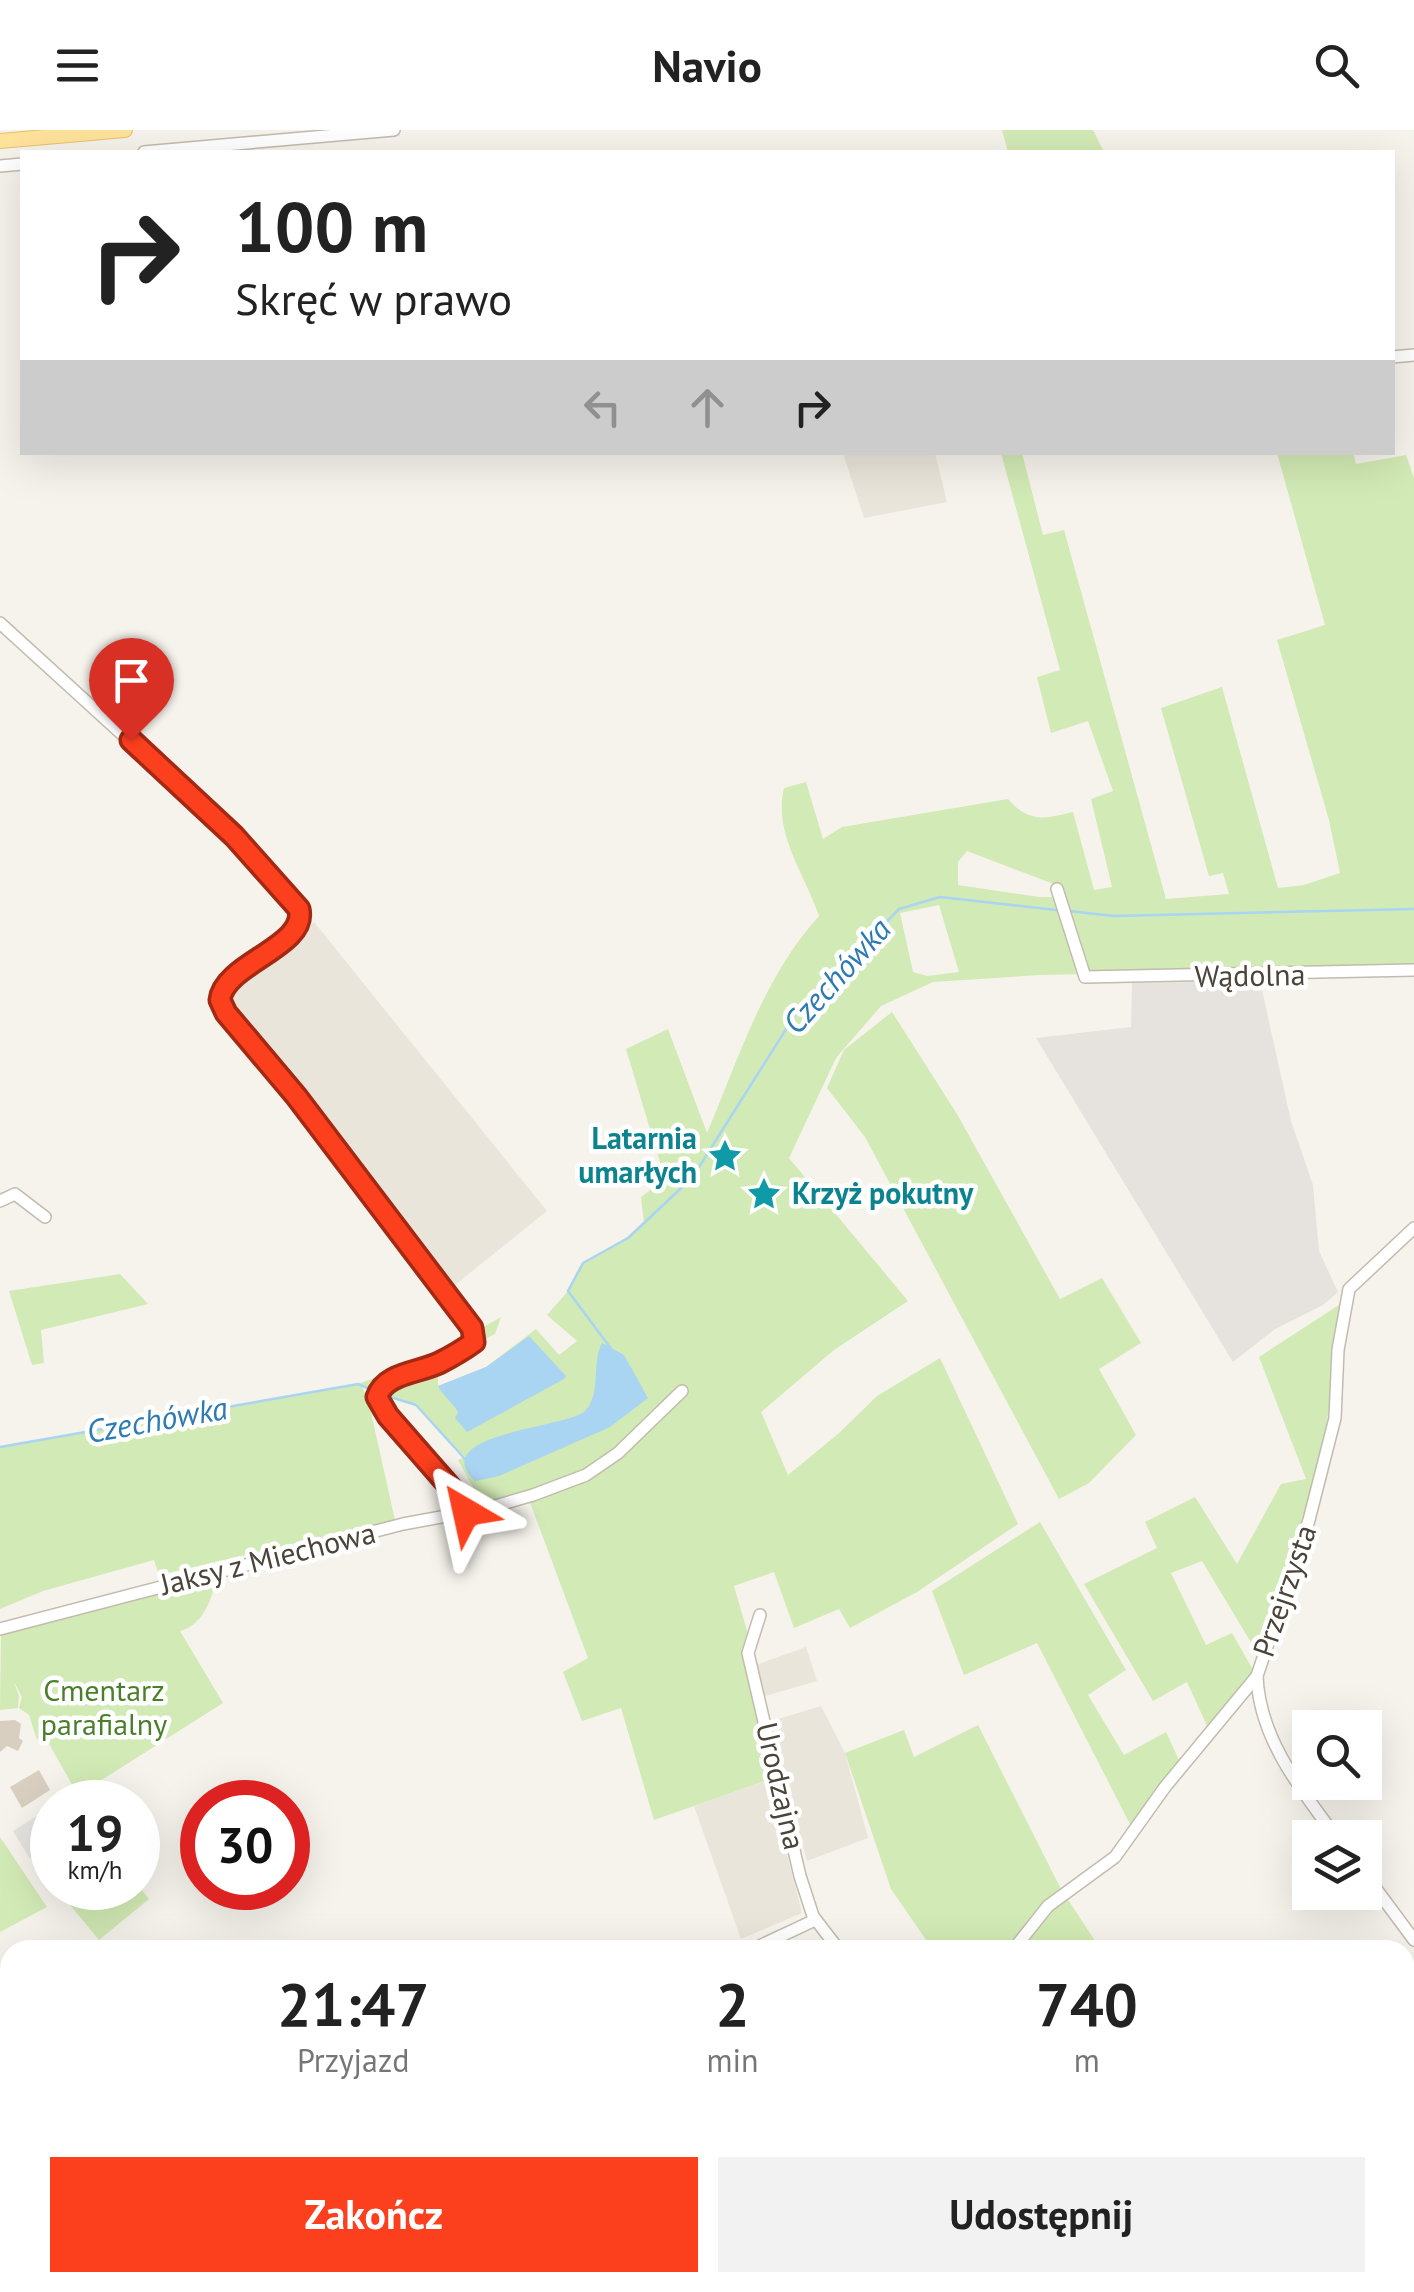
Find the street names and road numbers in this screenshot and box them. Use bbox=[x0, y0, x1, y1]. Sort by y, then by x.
street label: Wądolna bbox=[1194, 954, 1306, 995]
street label: Jaksy z Miechowa bbox=[154, 1512, 379, 1604]
street label: Przejrzysta bbox=[1243, 1519, 1324, 1662]
street label: Urodzajna bbox=[748, 1718, 815, 1853]

